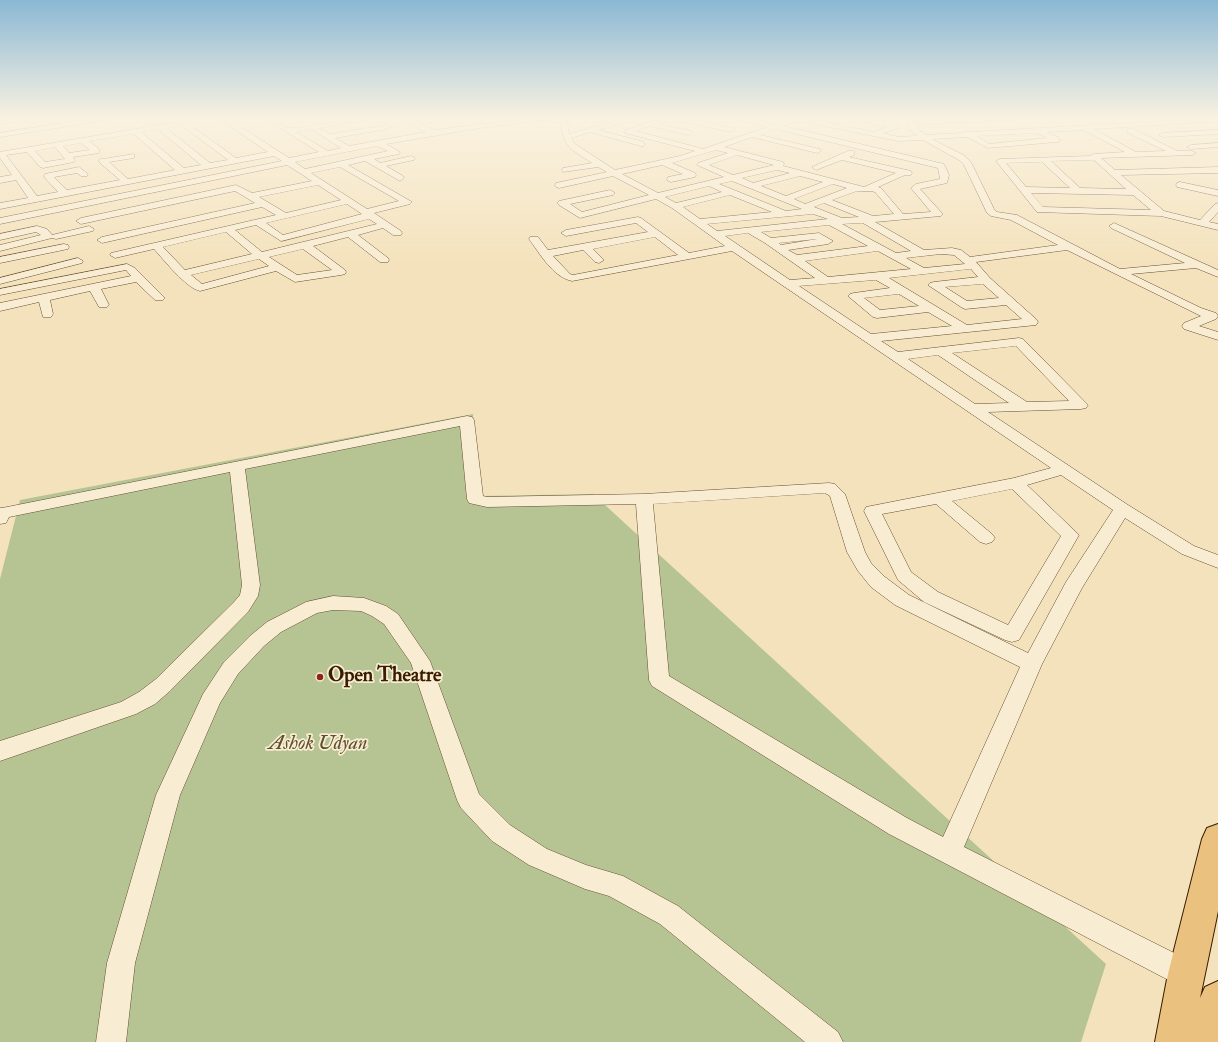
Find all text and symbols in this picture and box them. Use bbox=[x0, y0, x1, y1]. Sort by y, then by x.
place label: Open Theatre bbox=[328, 665, 441, 689]
marker: Open Theatre bbox=[315, 672, 325, 682]
park label: Ashok Udyan bbox=[269, 733, 367, 757]

